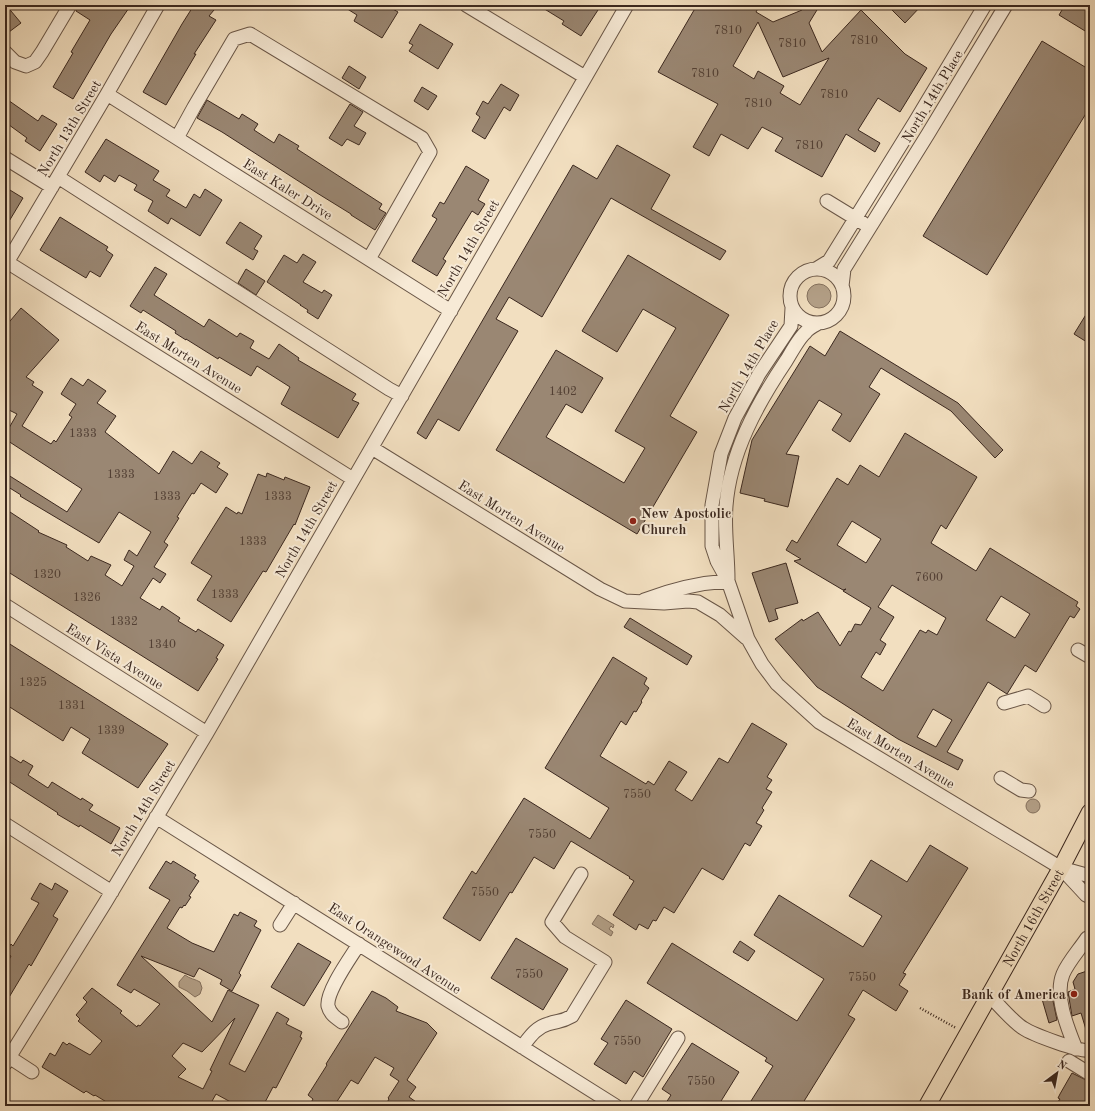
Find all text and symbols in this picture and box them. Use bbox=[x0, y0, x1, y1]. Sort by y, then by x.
house number: 7810 bbox=[714, 25, 742, 37]
house number: 7810 bbox=[850, 35, 878, 47]
house number: 7810 bbox=[778, 38, 806, 50]
street label: North 14th Place bbox=[900, 48, 966, 145]
house number: 7810 bbox=[691, 68, 719, 80]
street label: North 13th Street bbox=[36, 78, 104, 179]
house number: 7810 bbox=[820, 89, 848, 101]
house number: 7810 bbox=[744, 98, 772, 110]
house number: 7810 bbox=[795, 140, 823, 152]
street label: East Kaler Drive bbox=[240, 157, 335, 223]
street label: North 14th Street bbox=[435, 197, 502, 299]
street label: North 14th Place bbox=[716, 317, 781, 416]
street label: East Morten Avenue bbox=[133, 319, 244, 396]
house number: 1402 bbox=[549, 386, 577, 398]
house number: 1333 bbox=[69, 428, 97, 440]
house number: 1333 bbox=[107, 469, 135, 481]
street label: North 14th Street bbox=[273, 478, 340, 580]
street label: East Morten Avenue bbox=[456, 478, 567, 555]
house number: 1333 bbox=[153, 491, 181, 503]
house number: 1333 bbox=[264, 491, 292, 503]
place label: New Apostolic Church bbox=[641, 507, 732, 537]
marker: New Apostolic Church bbox=[628, 516, 638, 526]
house number: 1333 bbox=[239, 536, 267, 548]
house number: 1320 bbox=[33, 569, 61, 581]
house number: 7600 bbox=[915, 572, 943, 584]
house number: 1333 bbox=[211, 589, 239, 601]
house number: 1326 bbox=[73, 592, 101, 604]
house number: 1332 bbox=[110, 616, 138, 628]
street label: East Vista Avenue bbox=[63, 621, 166, 692]
house number: 1340 bbox=[148, 639, 176, 651]
house number: 1325 bbox=[19, 676, 47, 689]
house number: 1331 bbox=[58, 700, 86, 712]
street label: East Morten Avenue bbox=[844, 716, 957, 792]
house number: 1339 bbox=[97, 725, 125, 737]
street label: North 14th Street bbox=[110, 758, 178, 859]
house number: 7550 bbox=[623, 788, 651, 801]
house number: 7550 bbox=[528, 828, 556, 841]
street label: North 16th Street bbox=[1001, 867, 1067, 970]
house number: 7550 bbox=[471, 886, 499, 899]
street label: East Orangewood Avenue bbox=[326, 901, 463, 997]
house number: 7550 bbox=[515, 968, 543, 981]
house number: 7550 bbox=[848, 971, 876, 984]
place label: Bank of America bbox=[961, 988, 1066, 1002]
marker: Bank of America bbox=[1069, 989, 1079, 999]
house number: 7550 bbox=[613, 1035, 641, 1048]
north arrow bbox=[1037, 1053, 1077, 1093]
text: N bbox=[1055, 1059, 1068, 1073]
house number: 7550 bbox=[687, 1075, 715, 1088]

